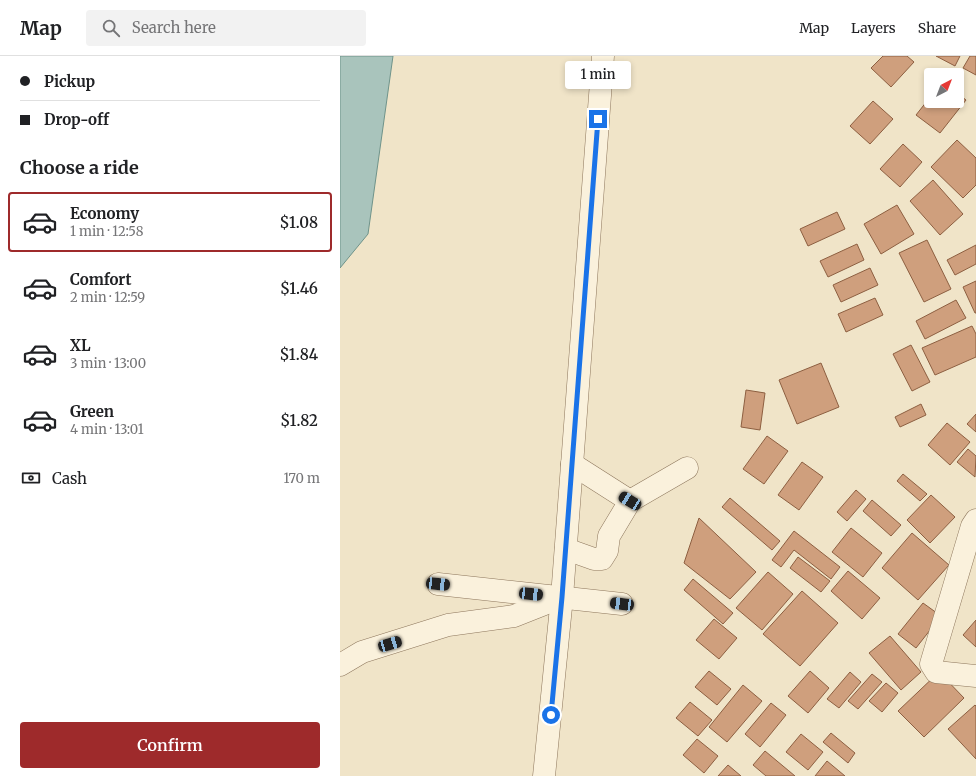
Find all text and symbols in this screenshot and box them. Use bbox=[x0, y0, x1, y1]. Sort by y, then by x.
search box bbox=[86, 10, 366, 46]
text: Map bbox=[20, 16, 62, 40]
icon: search bbox=[100, 17, 122, 39]
text: Search here bbox=[132, 18, 216, 37]
text: Map bbox=[799, 19, 829, 37]
text: Layers bbox=[851, 19, 896, 37]
text: Share bbox=[918, 19, 956, 37]
callout: 1 min bbox=[565, 61, 631, 89]
text: 1 min bbox=[581, 66, 615, 83]
north arrow bbox=[924, 68, 964, 108]
map controls bbox=[924, 68, 964, 108]
text: Pickup bbox=[44, 72, 95, 91]
text: Drop-off bbox=[44, 110, 109, 129]
route end bbox=[589, 110, 607, 128]
text: Choose a ride bbox=[20, 156, 139, 179]
icon: car bbox=[22, 204, 58, 240]
text: Economy bbox=[70, 204, 139, 223]
text: $1.08 bbox=[280, 213, 318, 232]
text: 1 min · 12:58 bbox=[70, 223, 143, 240]
icon: car bbox=[22, 270, 58, 306]
text: Comfort bbox=[70, 270, 131, 289]
text: $1.46 bbox=[280, 279, 318, 298]
text: 2 min · 12:59 bbox=[70, 289, 145, 306]
icon: car bbox=[22, 336, 58, 372]
text: XL bbox=[70, 336, 91, 355]
text: $1.84 bbox=[280, 345, 318, 364]
text: 3 min · 13:00 bbox=[70, 355, 146, 372]
icon: car bbox=[22, 402, 58, 438]
text: Green bbox=[70, 402, 114, 421]
text: $1.82 bbox=[280, 411, 318, 430]
text: 4 min · 13:01 bbox=[70, 421, 144, 438]
icon: cash bbox=[20, 467, 42, 489]
text: Cash bbox=[52, 469, 87, 488]
text: 170 m bbox=[283, 470, 320, 487]
car bbox=[617, 490, 643, 512]
car bbox=[425, 577, 451, 591]
car bbox=[518, 587, 544, 601]
car bbox=[609, 597, 635, 611]
car bbox=[377, 635, 403, 653]
route start bbox=[542, 706, 560, 724]
button: Confirm bbox=[20, 722, 320, 768]

